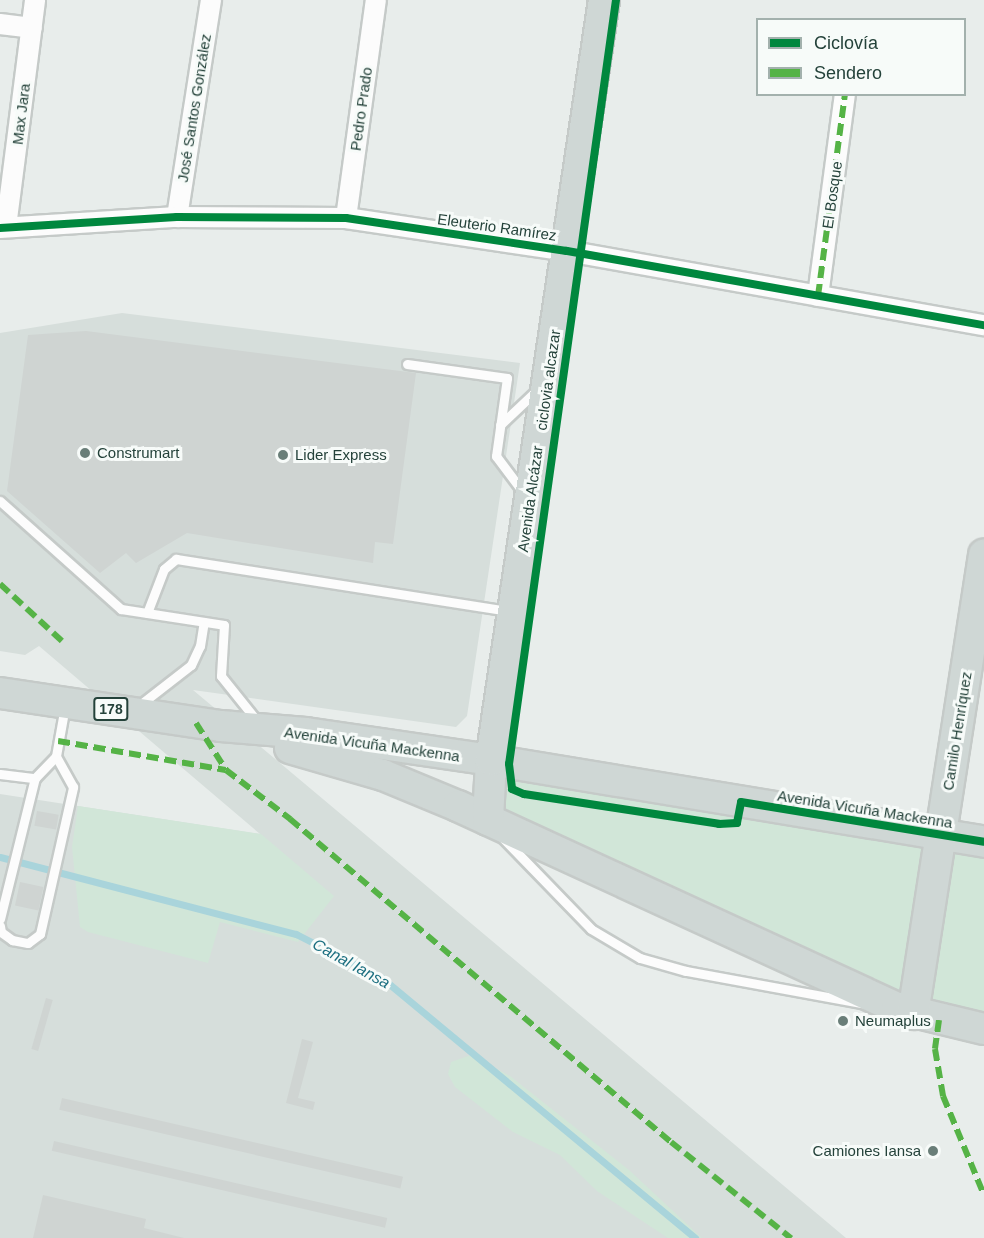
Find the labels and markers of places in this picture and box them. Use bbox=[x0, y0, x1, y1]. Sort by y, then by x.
place label: Construmart bbox=[97, 444, 180, 462]
marker: Construmart bbox=[78, 446, 92, 460]
place label: Lider Express bbox=[295, 446, 387, 464]
marker: Lider Express bbox=[276, 448, 290, 462]
place label: Neumaplus bbox=[855, 1012, 931, 1030]
marker: Neumaplus bbox=[836, 1014, 850, 1028]
place label: Camiones Iansa bbox=[813, 1142, 921, 1160]
marker: Camiones Iansa bbox=[926, 1144, 940, 1158]

